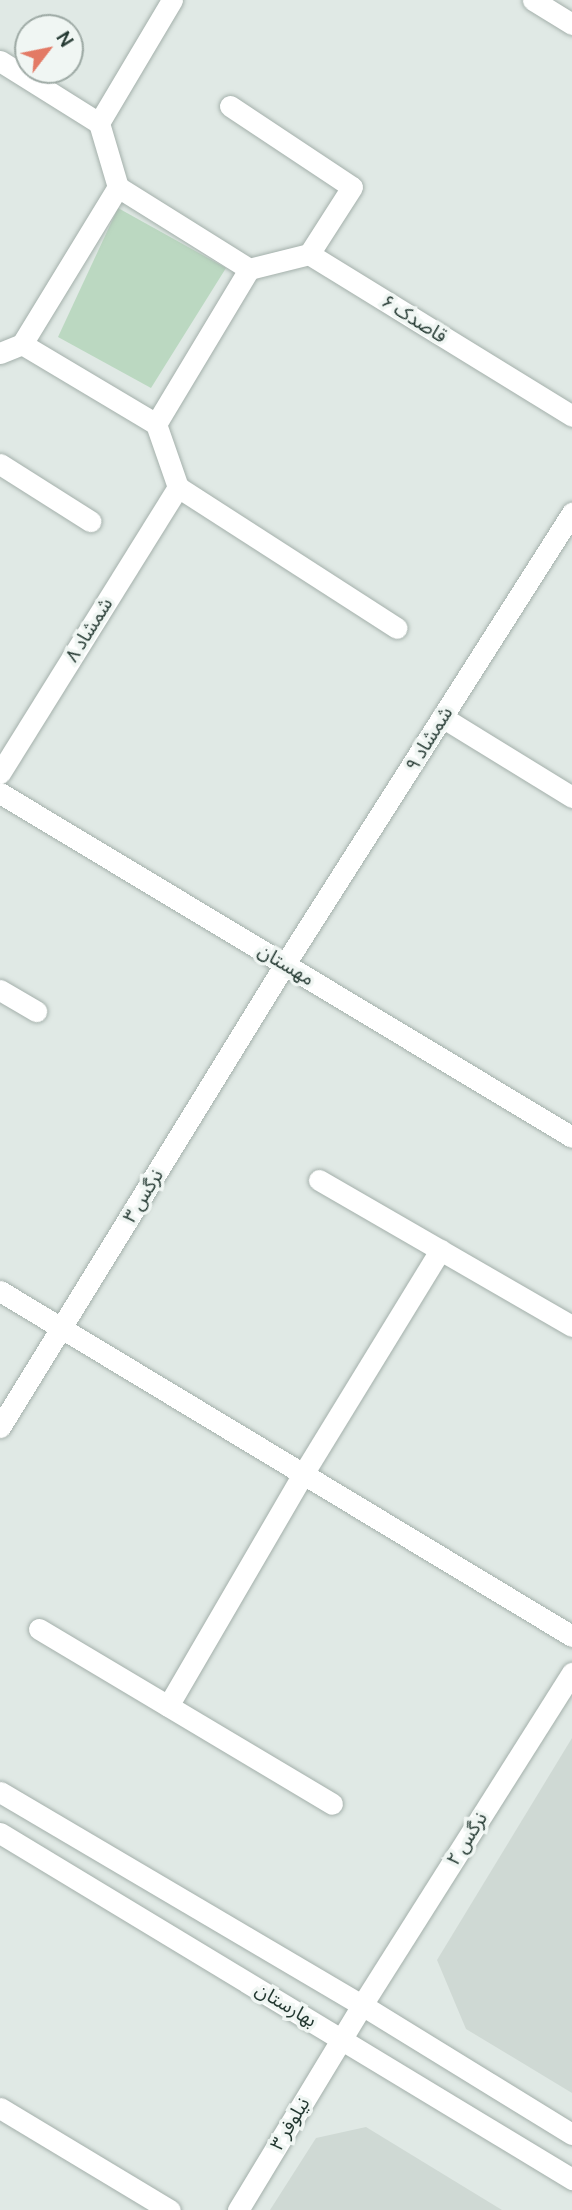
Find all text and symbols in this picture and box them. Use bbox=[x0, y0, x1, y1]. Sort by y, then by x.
north arrow bbox=[14, 14, 84, 84]
text: N bbox=[50, 26, 80, 52]
street label: قاصدک ۶ bbox=[377, 290, 451, 348]
street label: شمشاد ۸ bbox=[60, 594, 118, 666]
street label: شمشاد ۹ bbox=[400, 703, 458, 775]
street label: مهستان bbox=[254, 939, 318, 991]
street label: نرگس ۳ bbox=[118, 1165, 168, 1227]
street label: نرگس ۲ bbox=[442, 1808, 492, 1870]
street label: بهارستان bbox=[251, 1978, 321, 2032]
street label: نیلوفر ۳ bbox=[265, 2093, 315, 2155]

